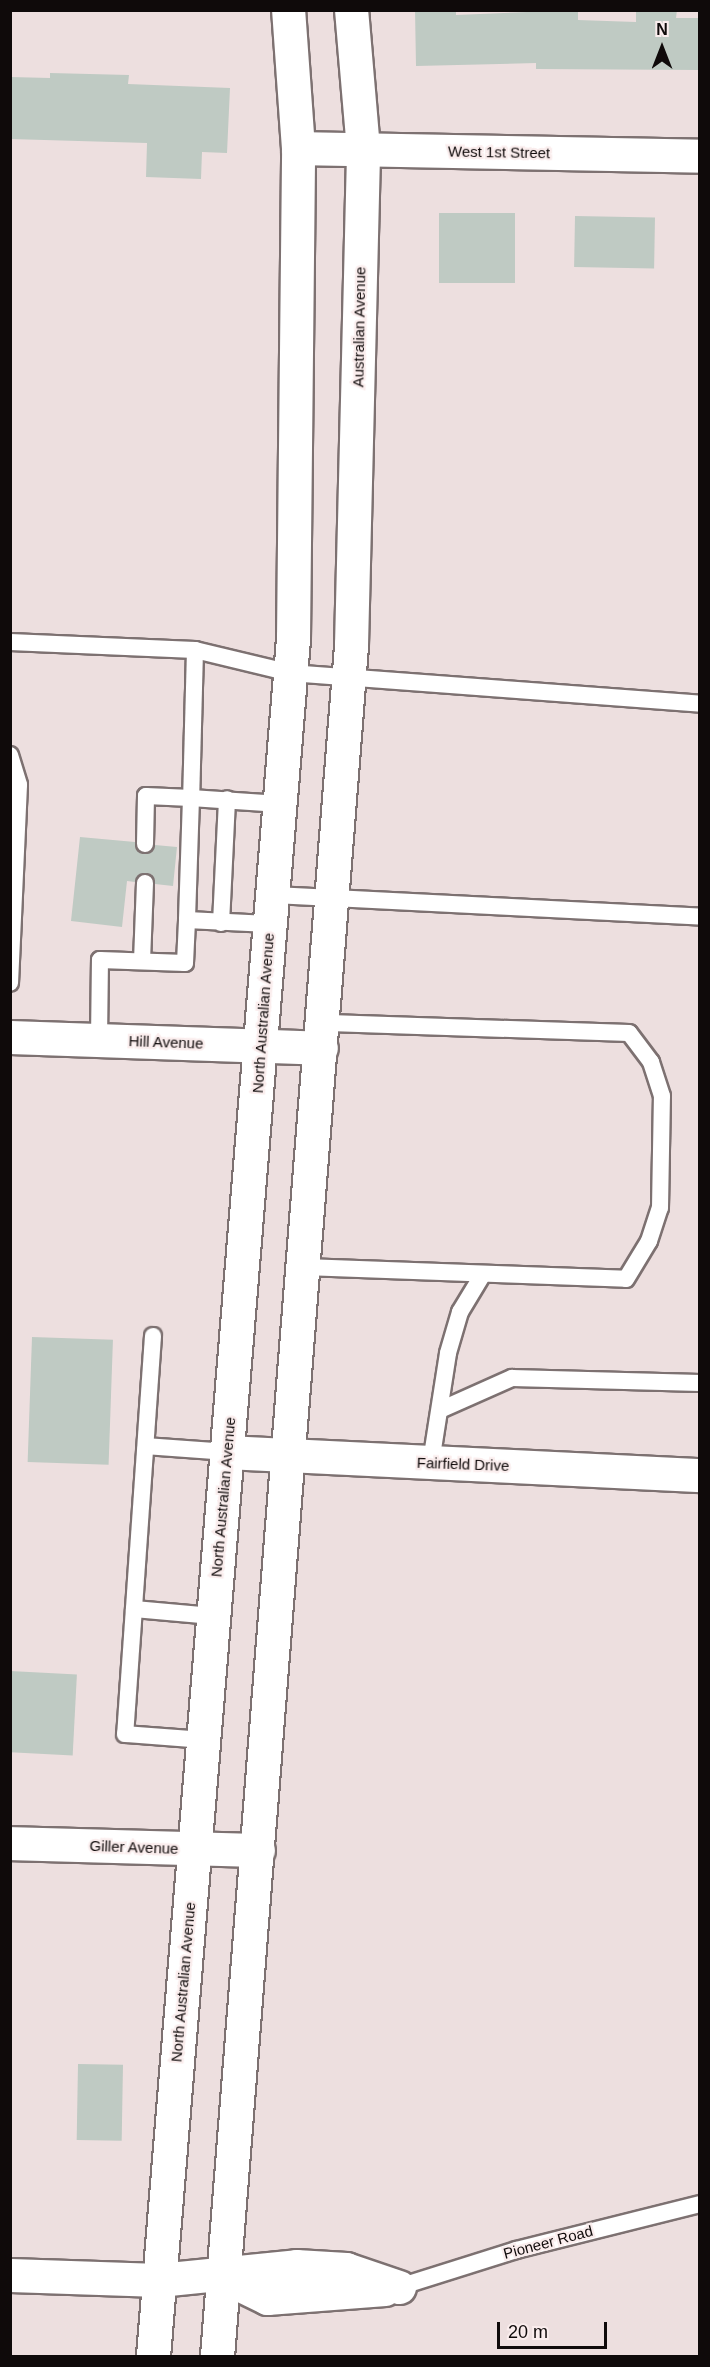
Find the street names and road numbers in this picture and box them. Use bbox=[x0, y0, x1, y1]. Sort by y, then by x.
street label: West 1st Street bbox=[448, 142, 550, 162]
street label: Australian Avenue bbox=[349, 266, 369, 388]
street label: North Australian Avenue bbox=[248, 931, 278, 1095]
street label: Hill Avenue bbox=[128, 1032, 204, 1052]
street label: North Australian Avenue bbox=[207, 1415, 239, 1579]
street label: Fairfield Drive bbox=[416, 1453, 510, 1475]
street label: Giller Avenue bbox=[89, 1836, 179, 1858]
street label: North Australian Avenue bbox=[167, 1900, 199, 2064]
street label: Pioneer Road bbox=[501, 2221, 595, 2263]

